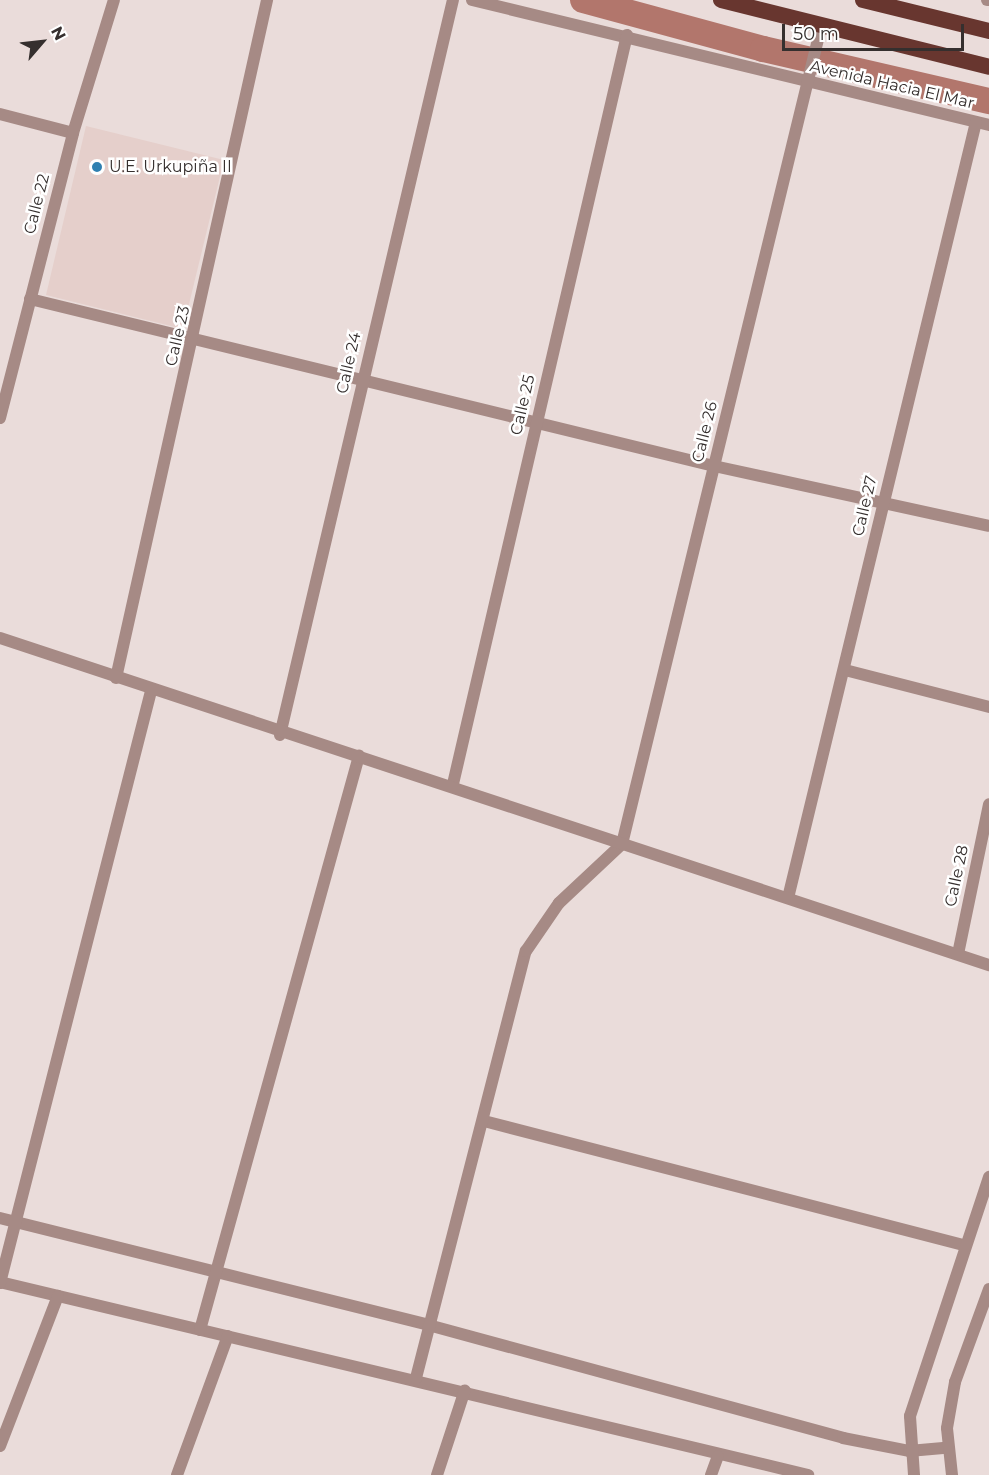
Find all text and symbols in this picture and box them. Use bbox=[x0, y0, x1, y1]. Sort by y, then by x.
north arrow bbox=[12, 12, 72, 72]
scale bar bbox=[785, 12, 966, 50]
text: N bbox=[47, 23, 70, 43]
text: 50 m bbox=[793, 23, 839, 45]
street label: Avenida Hacia El Mar bbox=[808, 57, 976, 113]
place label: U.E. Urkupiña II bbox=[109, 157, 232, 177]
marker: U.E. Urkupiña II bbox=[90, 160, 104, 174]
street label: Calle 22 bbox=[20, 172, 54, 236]
street label: Calle 23 bbox=[162, 304, 194, 368]
street label: Calle 24 bbox=[333, 330, 365, 396]
street label: Calle 25 bbox=[507, 373, 539, 437]
street label: Calle 26 bbox=[688, 400, 722, 464]
street label: Calle 27 bbox=[849, 474, 881, 538]
street label: Calle 28 bbox=[941, 843, 973, 909]

